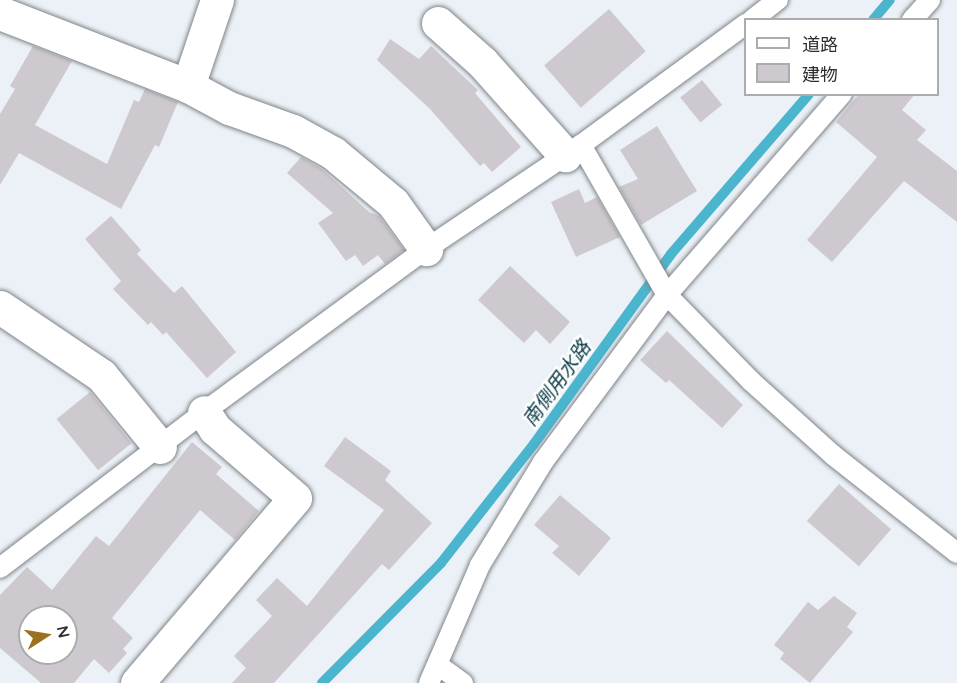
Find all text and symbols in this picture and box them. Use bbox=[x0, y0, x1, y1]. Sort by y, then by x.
legend bbox=[744, 18, 939, 96]
text: 道路 bbox=[802, 33, 838, 56]
text: 建物 bbox=[802, 63, 838, 86]
water label: 南側用水路 bbox=[517, 335, 595, 431]
north arrow bbox=[18, 605, 78, 665]
text: N bbox=[53, 624, 75, 639]

